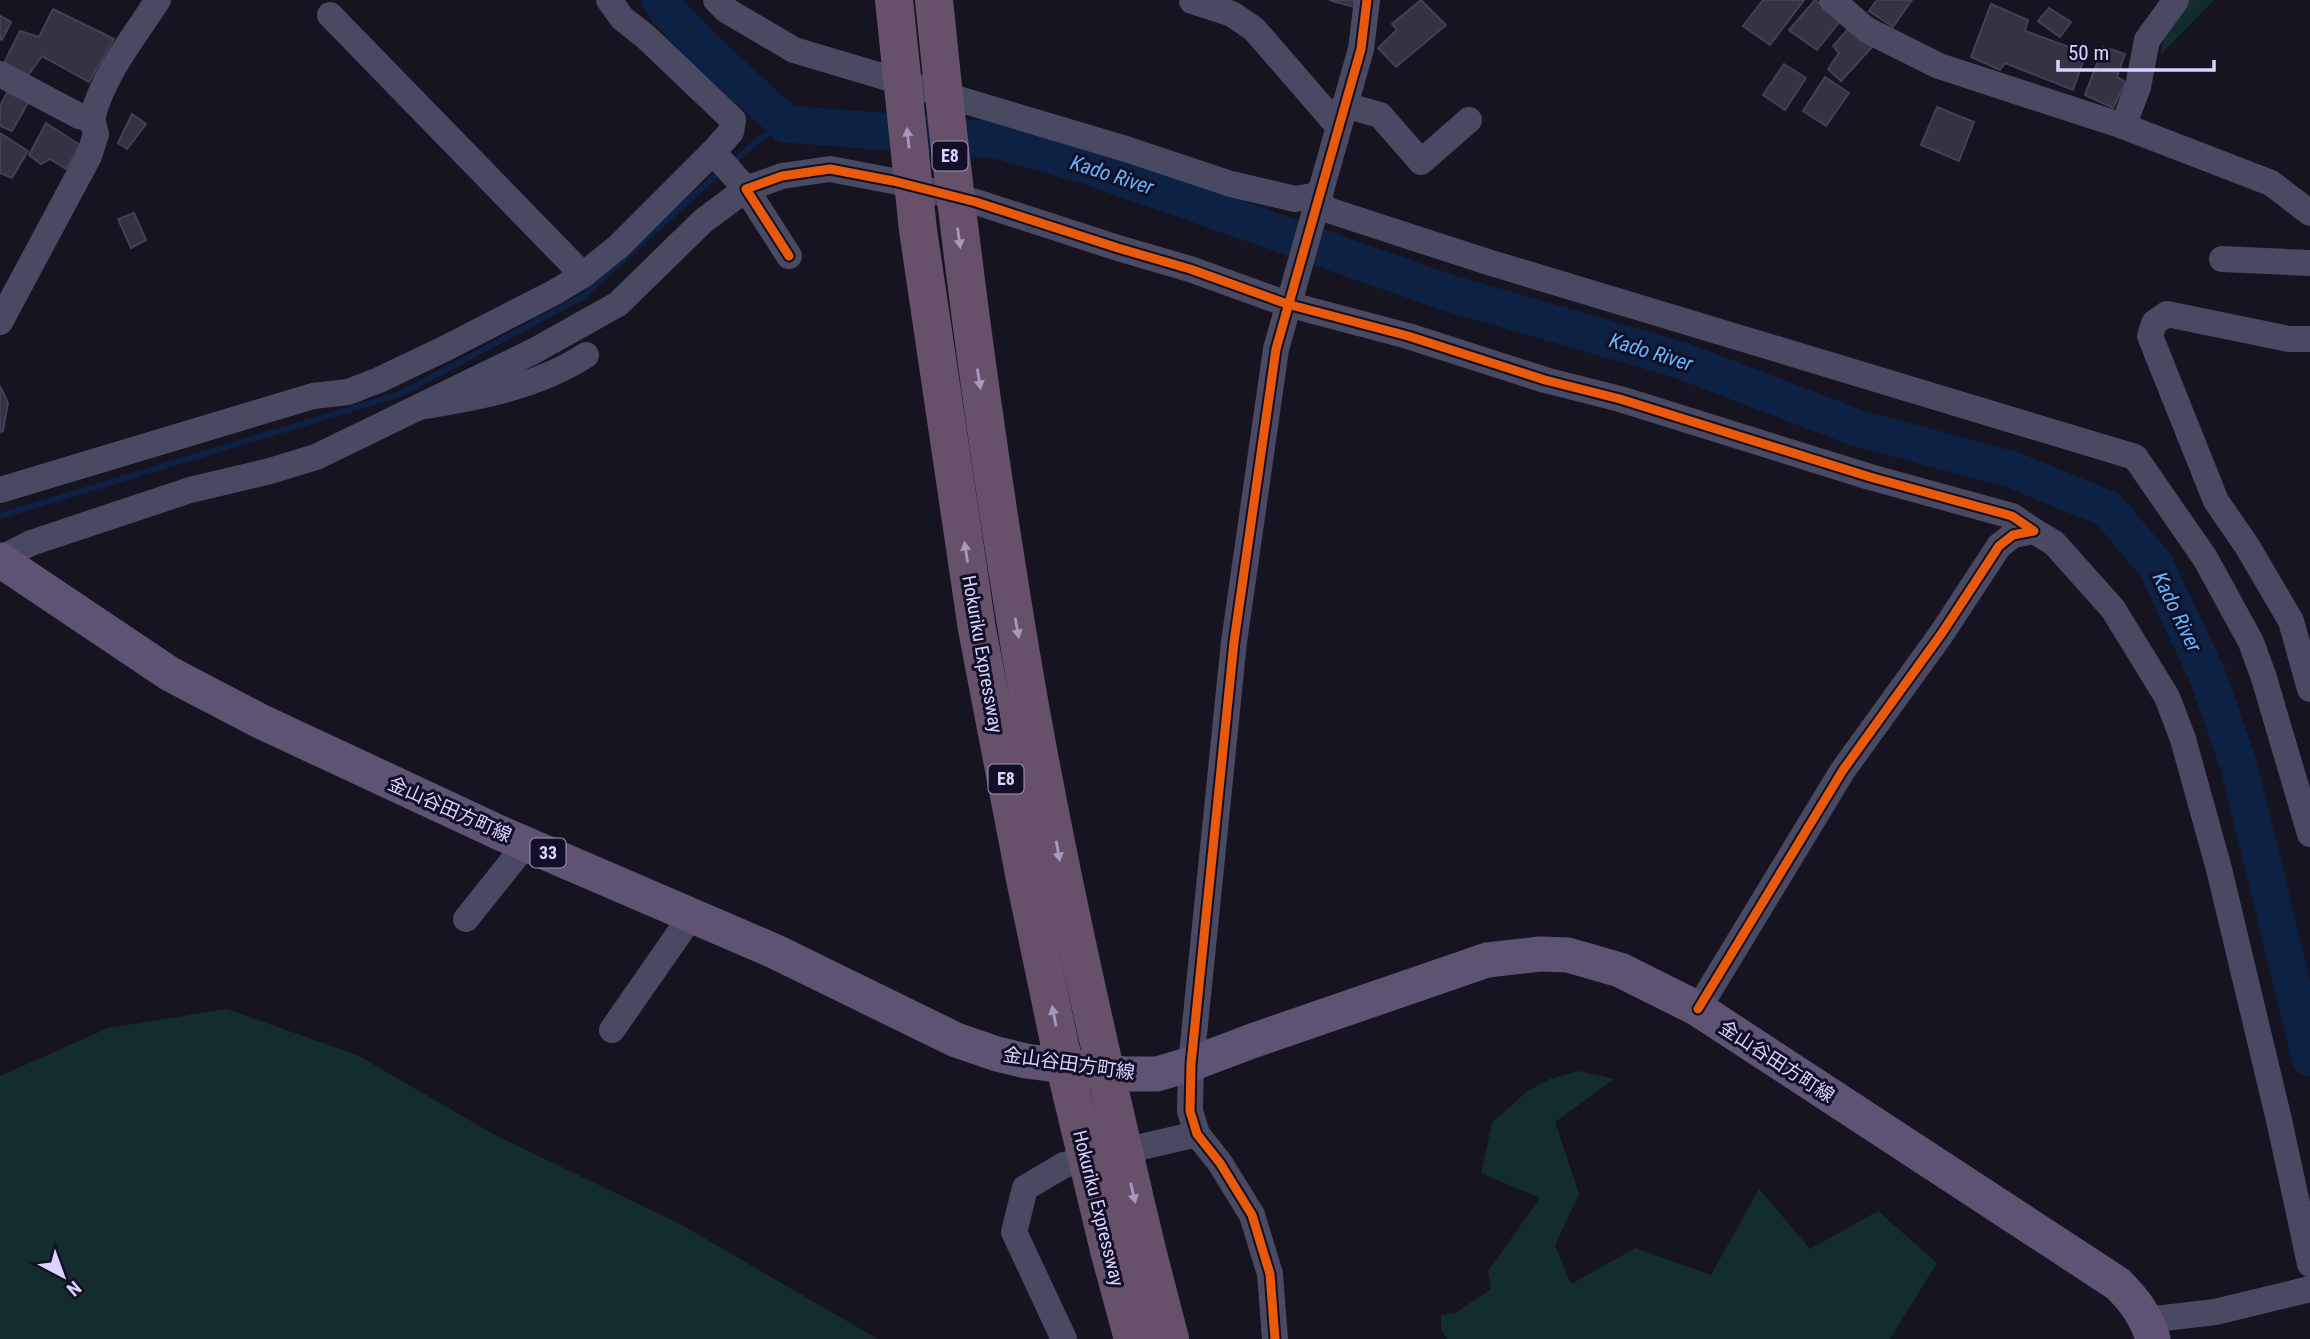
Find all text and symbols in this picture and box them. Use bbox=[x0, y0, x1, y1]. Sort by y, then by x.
scale bar bbox=[2058, 28, 2214, 72]
text: 50 m bbox=[2068, 41, 2109, 65]
one-way arrow bbox=[902, 127, 913, 149]
road number: E8 bbox=[932, 141, 968, 170]
water label: Kado River bbox=[1067, 150, 1157, 200]
one-way arrow bbox=[954, 228, 965, 250]
water label: Kado River bbox=[1606, 328, 1696, 376]
one-way arrow bbox=[974, 368, 985, 390]
one-way arrow bbox=[960, 541, 971, 563]
water label: Kado River bbox=[2147, 568, 2207, 657]
street label: Hokuriku Expressway bbox=[957, 574, 1008, 735]
one-way arrow bbox=[1012, 617, 1023, 639]
road number: E8 bbox=[988, 764, 1024, 794]
street label: 金山谷田方町線 bbox=[384, 772, 515, 847]
road number: 33 bbox=[530, 838, 566, 868]
one-way arrow bbox=[1053, 840, 1064, 862]
one-way arrow bbox=[1048, 1005, 1059, 1027]
street label: 金山谷田方町線 bbox=[1715, 1016, 1839, 1107]
street label: 金山谷田方町線 bbox=[1001, 1043, 1136, 1084]
street label: Hokuriku Expressway bbox=[1068, 1128, 1129, 1288]
one-way arrow bbox=[1128, 1182, 1139, 1204]
north arrow bbox=[28, 1241, 98, 1311]
text: N bbox=[62, 1276, 86, 1301]

